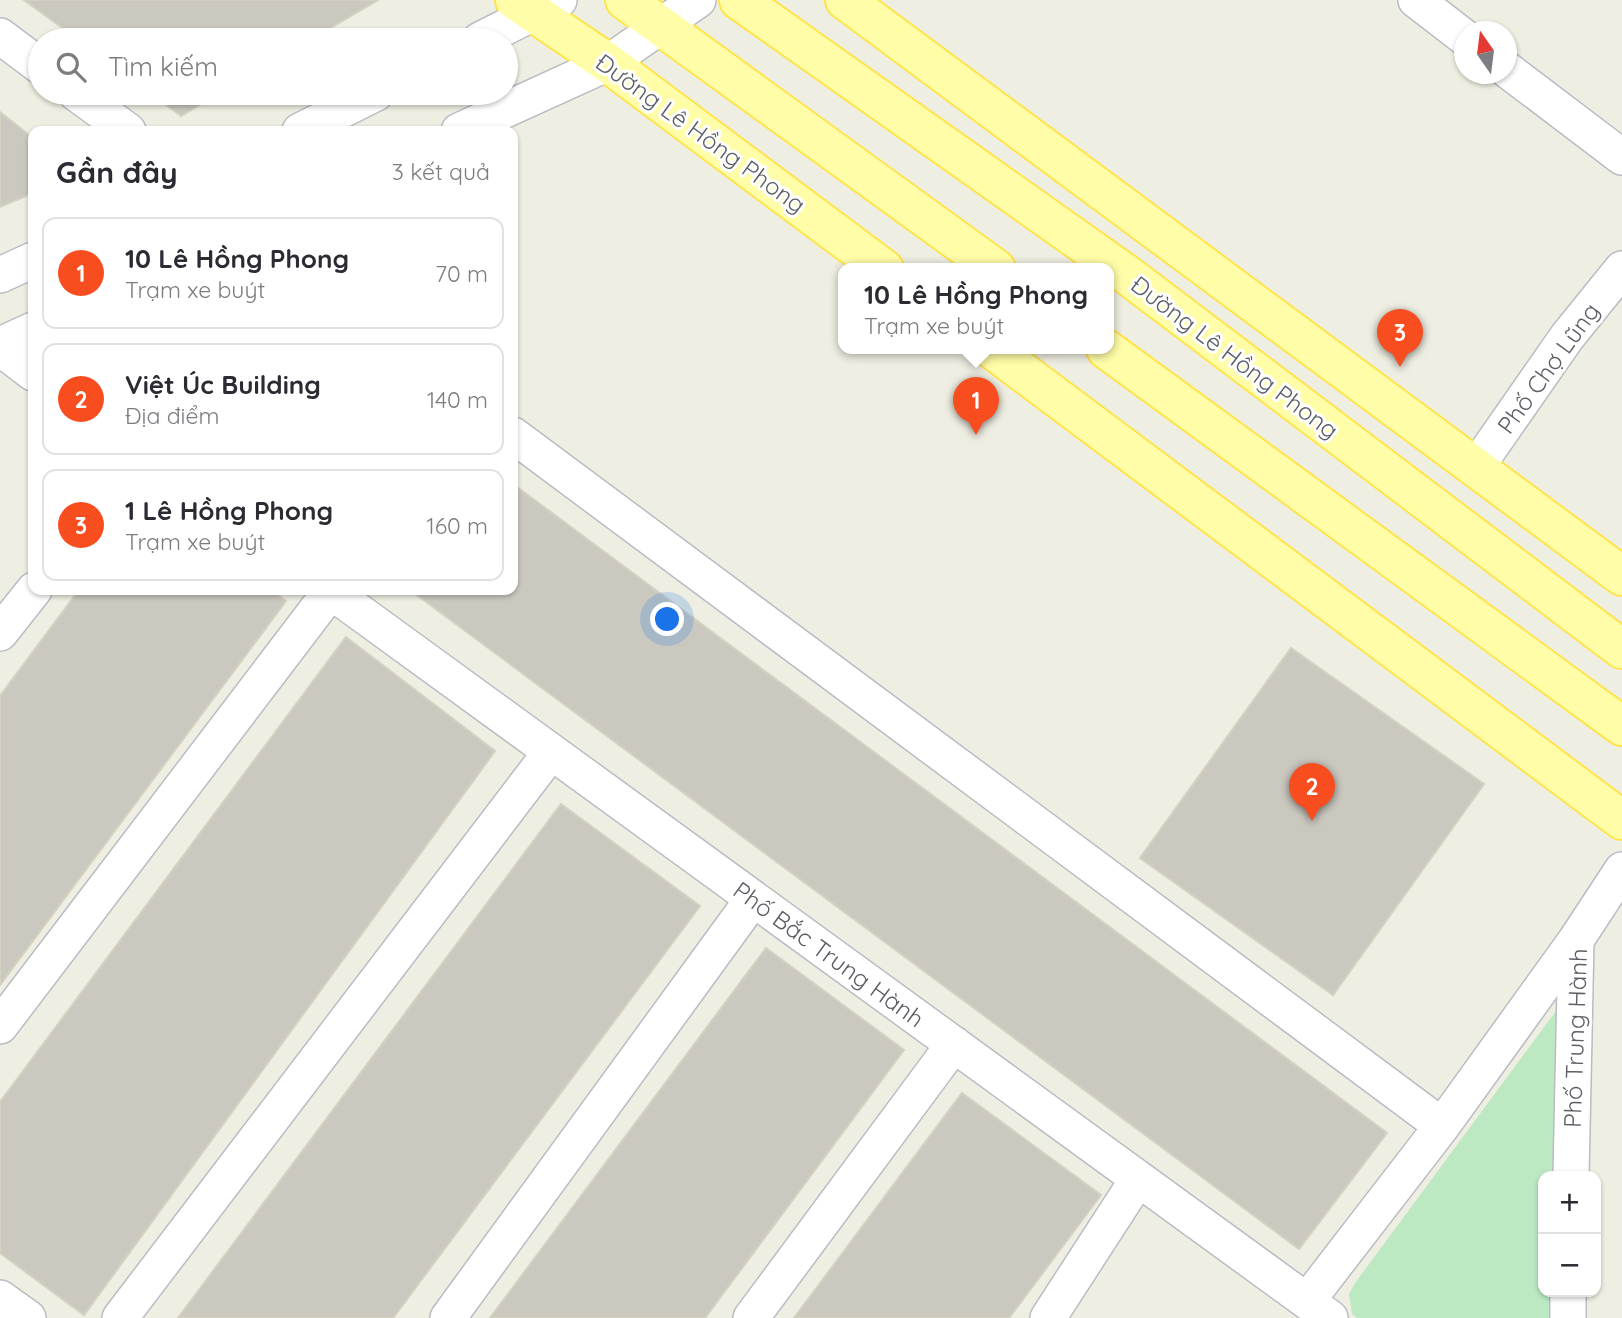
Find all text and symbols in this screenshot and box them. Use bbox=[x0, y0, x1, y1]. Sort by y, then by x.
north arrow bbox=[1454, 21, 1517, 84]
search box bbox=[28, 28, 518, 105]
street label: Đường Lê Hồng Phong bbox=[590, 47, 812, 219]
icon: search bbox=[52, 48, 90, 86]
text: Tìm kiếm bbox=[108, 50, 218, 83]
text: Gần đây bbox=[56, 153, 178, 191]
text: 3 kết quả bbox=[392, 157, 490, 186]
text: 10 Lê Hồng Phong bbox=[125, 242, 349, 275]
text: 1 bbox=[77, 259, 85, 288]
text: 70 m bbox=[435, 259, 488, 288]
popup bbox=[838, 263, 1114, 354]
street label: Đường Lê Hồng Phong bbox=[1125, 269, 1345, 445]
text: Trạm xe buýt bbox=[125, 275, 265, 304]
text: 10 Lê Hồng Phong bbox=[864, 278, 1088, 311]
street label: Phố Chợ Lũng bbox=[1490, 297, 1606, 439]
pin: 3 bbox=[1377, 309, 1423, 367]
text: Trạm xe buýt bbox=[864, 311, 1004, 340]
text: Việt Úc Building bbox=[125, 368, 321, 401]
pin: 1 bbox=[953, 377, 999, 435]
text: 2 bbox=[74, 385, 88, 414]
text: 140 m bbox=[427, 385, 488, 414]
text: Địa điểm bbox=[125, 401, 220, 430]
text: 1 Lê Hồng Phong bbox=[125, 494, 333, 527]
text: 3 bbox=[75, 511, 87, 540]
text: 160 m bbox=[426, 511, 488, 540]
text: Trạm xe buýt bbox=[125, 527, 265, 556]
your location bbox=[650, 602, 684, 636]
pin: 2 bbox=[1289, 763, 1335, 821]
street label: Phố Bắc Trung Hành bbox=[728, 875, 930, 1033]
street label: Phố Trung Hành bbox=[1557, 948, 1593, 1128]
map controls bbox=[1538, 1171, 1601, 1297]
button: + bbox=[1538, 1171, 1601, 1234]
button: − bbox=[1538, 1234, 1601, 1297]

